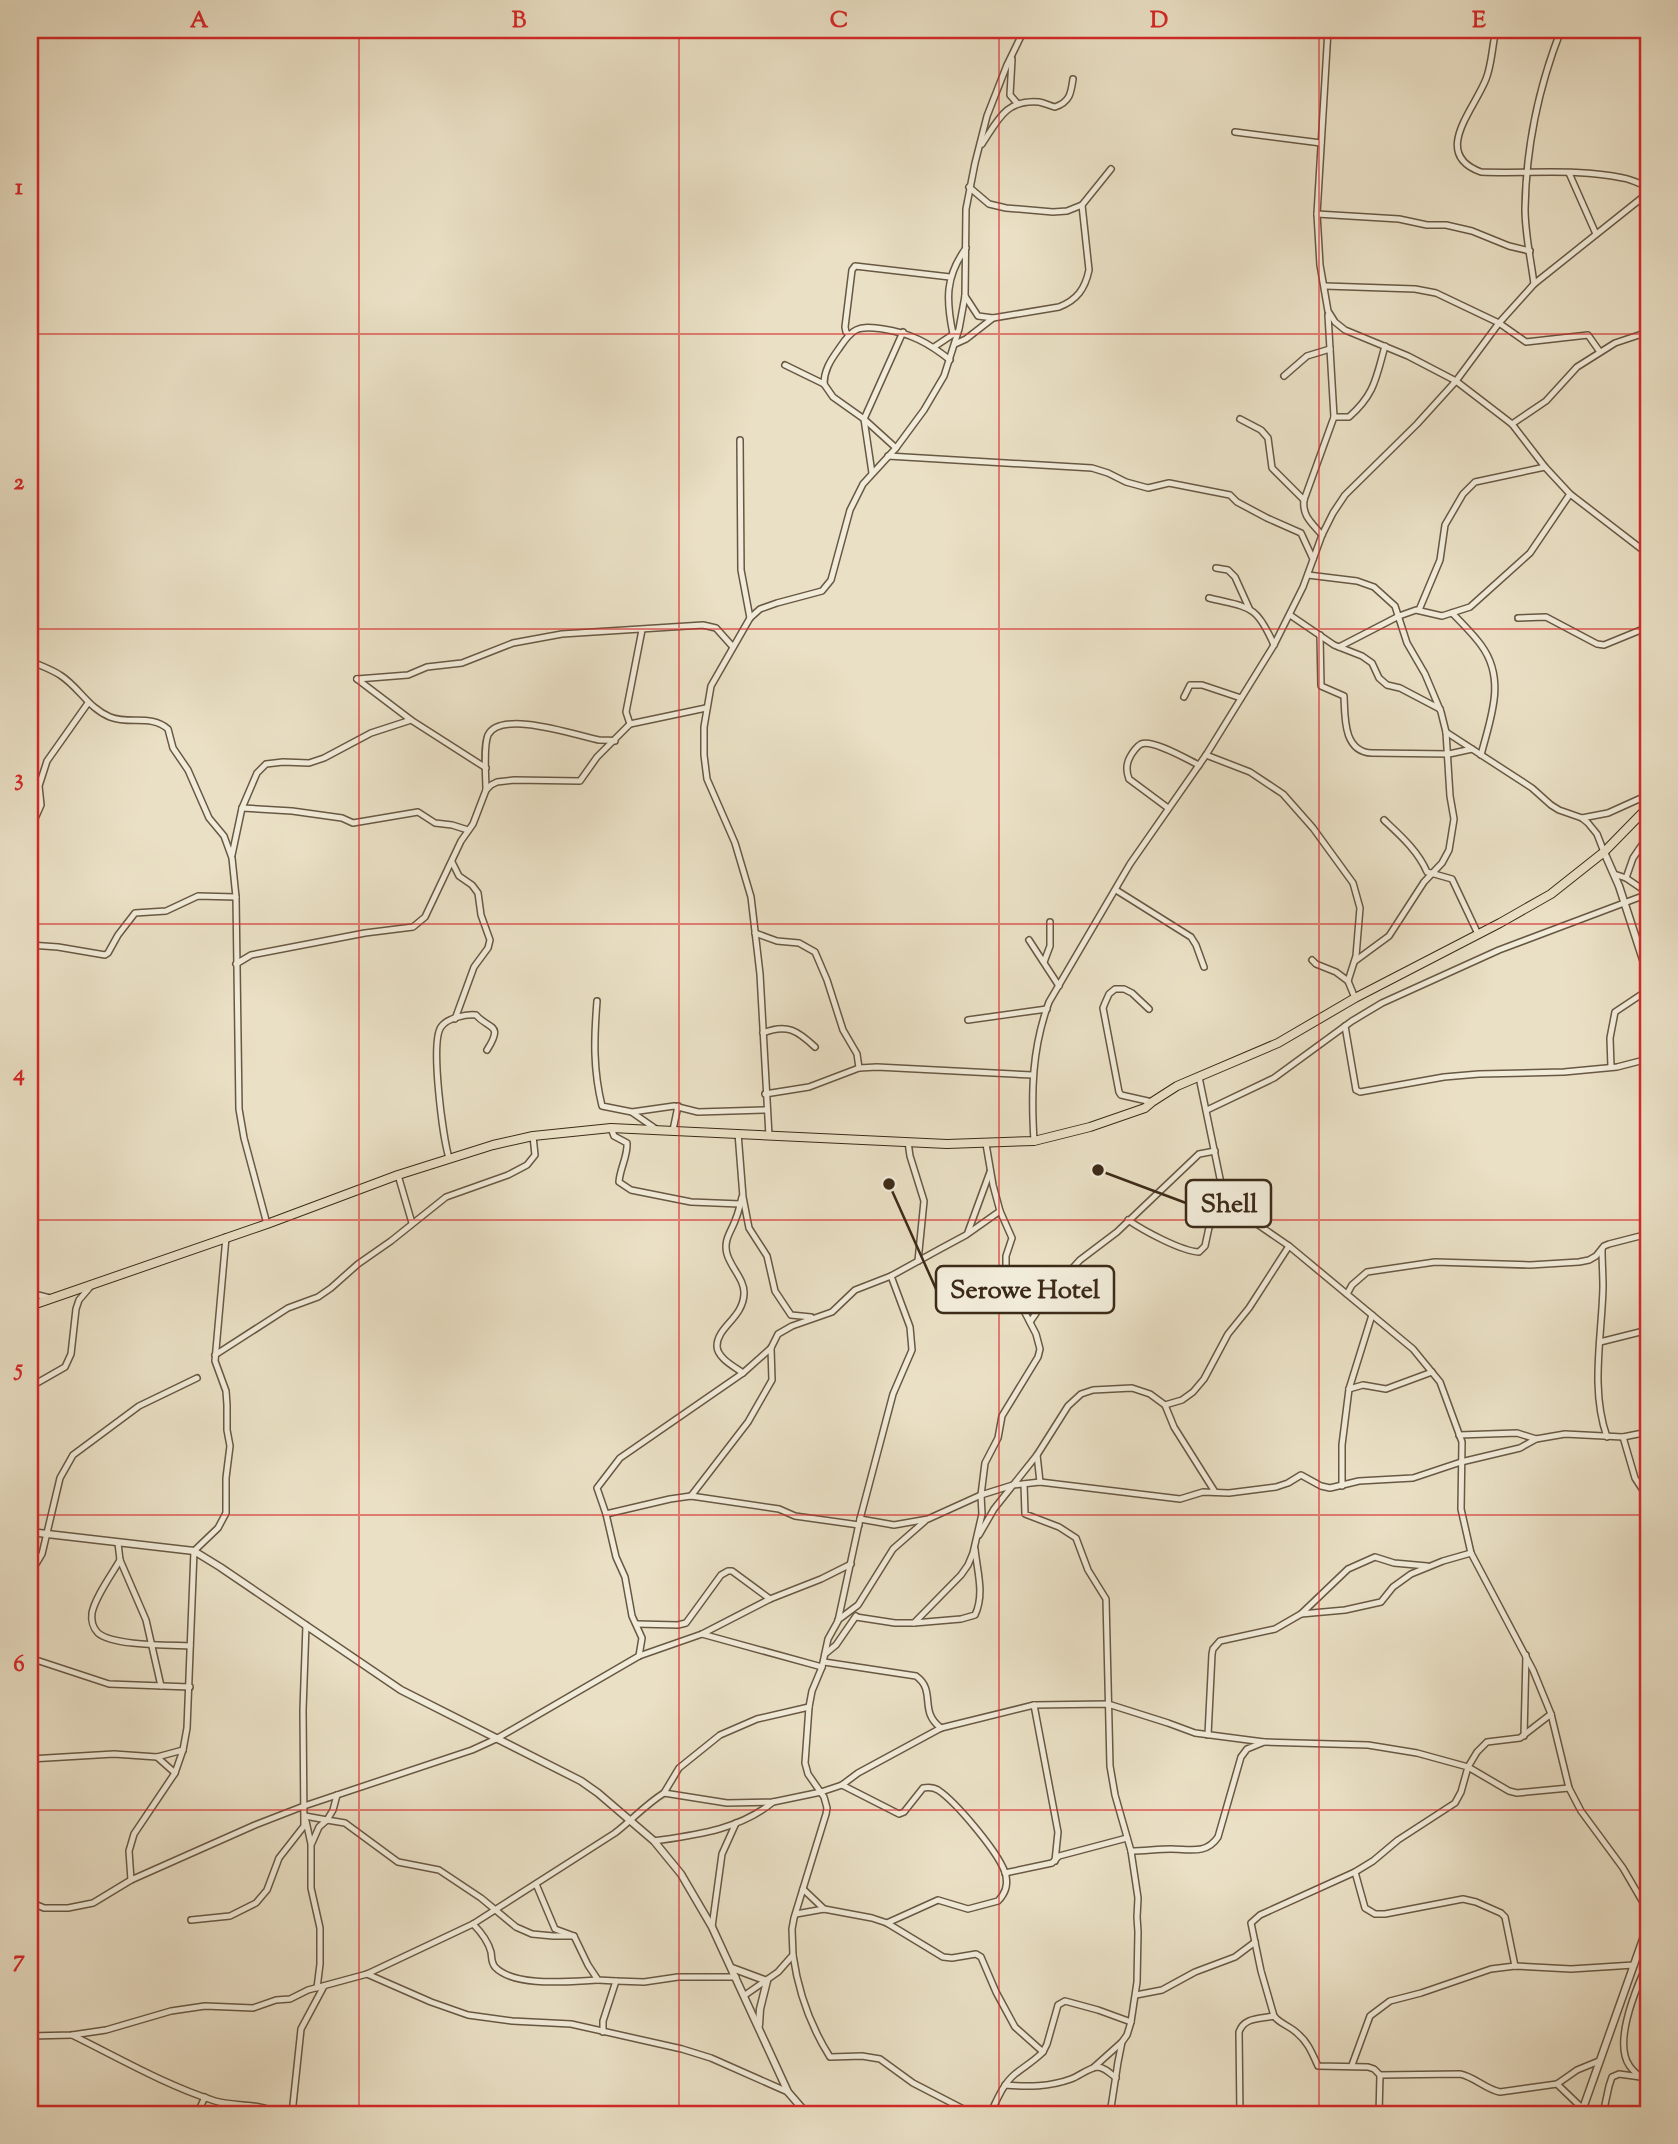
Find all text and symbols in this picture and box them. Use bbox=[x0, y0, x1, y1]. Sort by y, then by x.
text: A bbox=[190, 5, 209, 38]
text: B bbox=[512, 5, 527, 38]
text: C bbox=[830, 5, 848, 38]
text: D bbox=[1150, 5, 1168, 38]
text: E bbox=[1472, 5, 1486, 38]
text: 1 bbox=[15, 172, 23, 205]
text: 2 bbox=[14, 467, 25, 500]
text: 3 bbox=[14, 763, 24, 796]
text: 4 bbox=[12, 1058, 25, 1091]
callout: Shell bbox=[1186, 1180, 1271, 1227]
text: Shell bbox=[1201, 1187, 1258, 1224]
callout: Serowe Hotel bbox=[936, 1266, 1114, 1313]
text: Serowe Hotel bbox=[950, 1273, 1101, 1310]
text: 5 bbox=[13, 1353, 23, 1386]
text: 6 bbox=[13, 1649, 25, 1682]
text: 7 bbox=[13, 1944, 25, 1977]

